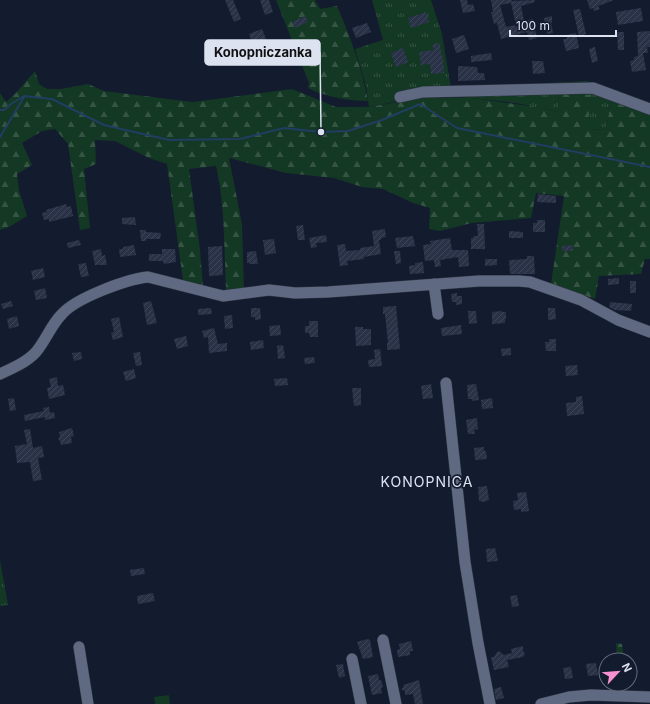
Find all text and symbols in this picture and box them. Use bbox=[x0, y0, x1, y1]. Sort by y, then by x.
scale bar bbox=[510, 12, 616, 38]
text: 100 m bbox=[516, 18, 550, 33]
callout: Konopniczanka bbox=[205, 40, 320, 65]
text: Konopniczanka bbox=[214, 44, 312, 60]
district label: KONOPNICA bbox=[381, 473, 473, 490]
north arrow bbox=[598, 652, 638, 692]
text: N bbox=[619, 661, 635, 674]

